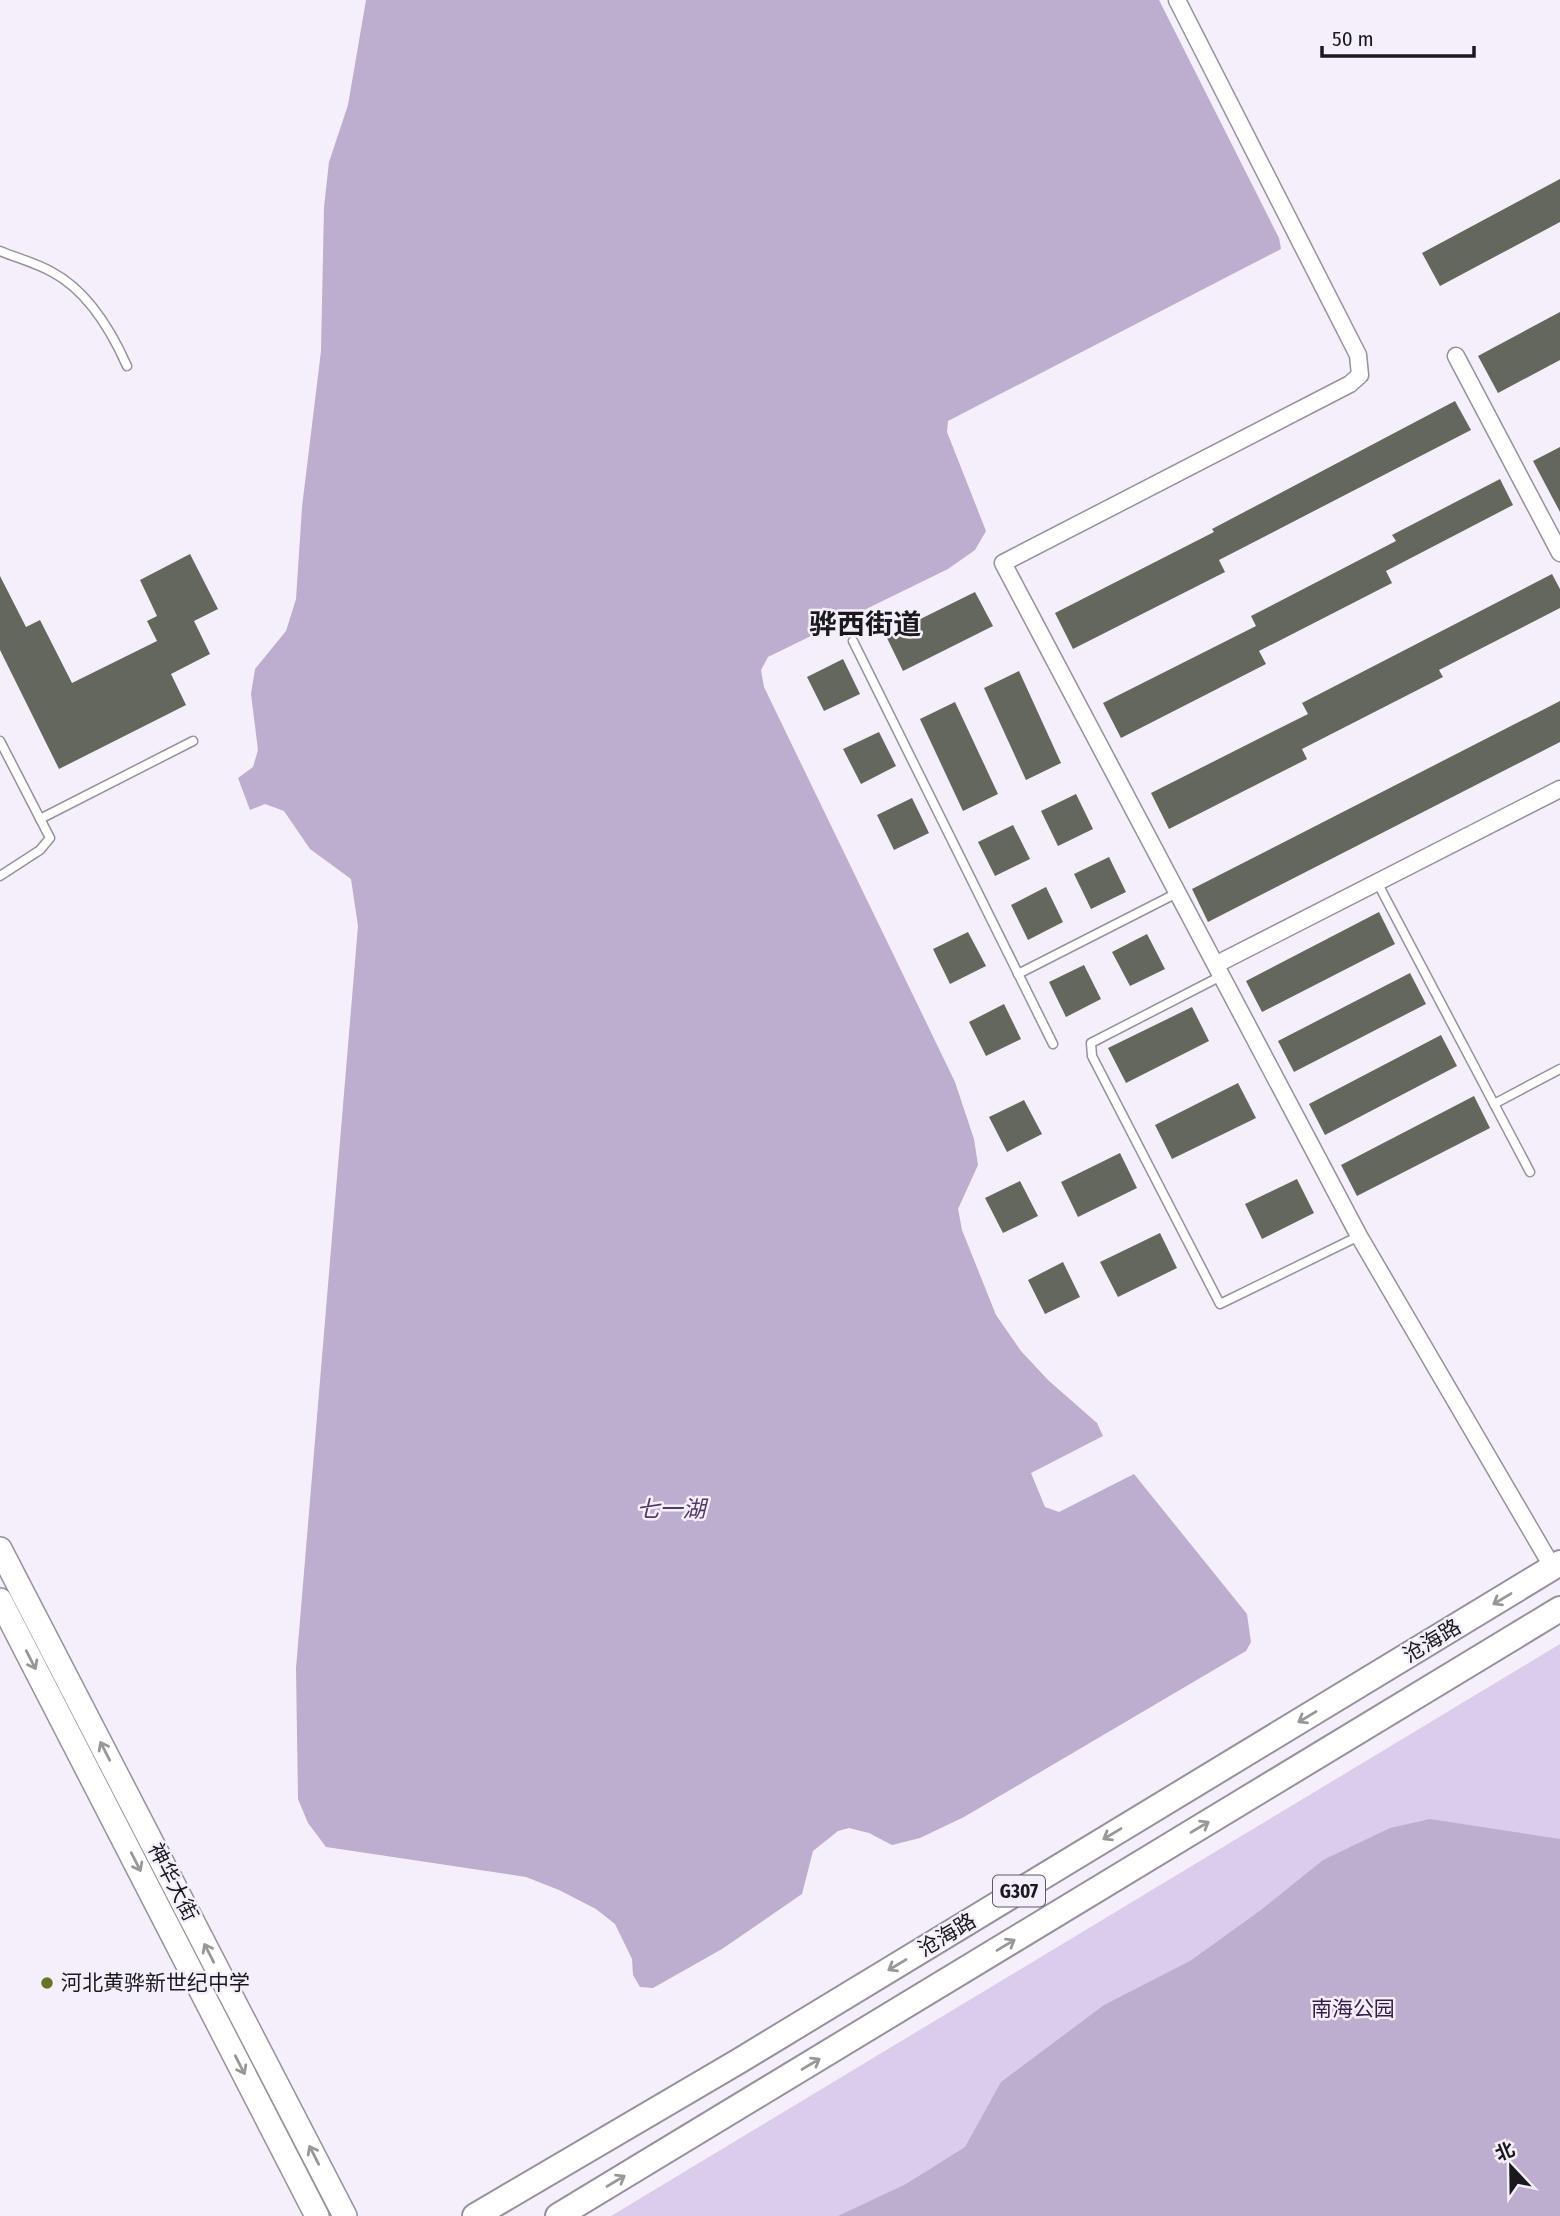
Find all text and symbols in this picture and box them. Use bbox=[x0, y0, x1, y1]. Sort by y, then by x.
scale bar bbox=[1322, 14, 1474, 58]
text: 50 m bbox=[1332, 26, 1374, 52]
district label: 骅西街道 bbox=[809, 608, 921, 641]
water label: 七一湖 bbox=[637, 1495, 709, 1523]
one-way arrow bbox=[1492, 1592, 1512, 1606]
street label: 沧海路 bbox=[1398, 1614, 1466, 1668]
one-way arrow bbox=[25, 1649, 39, 1670]
one-way arrow bbox=[1298, 1710, 1318, 1724]
one-way arrow bbox=[97, 1741, 111, 1762]
one-way arrow bbox=[1190, 1820, 1209, 1835]
one-way arrow bbox=[1103, 1828, 1123, 1842]
street label: 神华大街 bbox=[142, 1839, 204, 1925]
one-way arrow bbox=[129, 1852, 143, 1872]
road number: G307 bbox=[993, 1876, 1045, 1907]
street label: 沧海路 bbox=[913, 1908, 981, 1962]
one-way arrow bbox=[995, 1938, 1015, 1952]
one-way arrow bbox=[202, 1943, 216, 1964]
one-way arrow bbox=[887, 1958, 907, 1972]
place label: 河北黄骅新世纪中学 bbox=[61, 1970, 250, 1996]
marker: 河北黄骅新世纪中学 bbox=[39, 1975, 55, 1991]
park label: 南海公园 bbox=[1311, 1996, 1395, 2022]
one-way arrow bbox=[233, 2054, 247, 2075]
one-way arrow bbox=[801, 2056, 821, 2070]
north arrow bbox=[1476, 2132, 1546, 2202]
text: 北 bbox=[1492, 2137, 1518, 2166]
one-way arrow bbox=[307, 2145, 321, 2166]
one-way arrow bbox=[606, 2174, 626, 2188]

